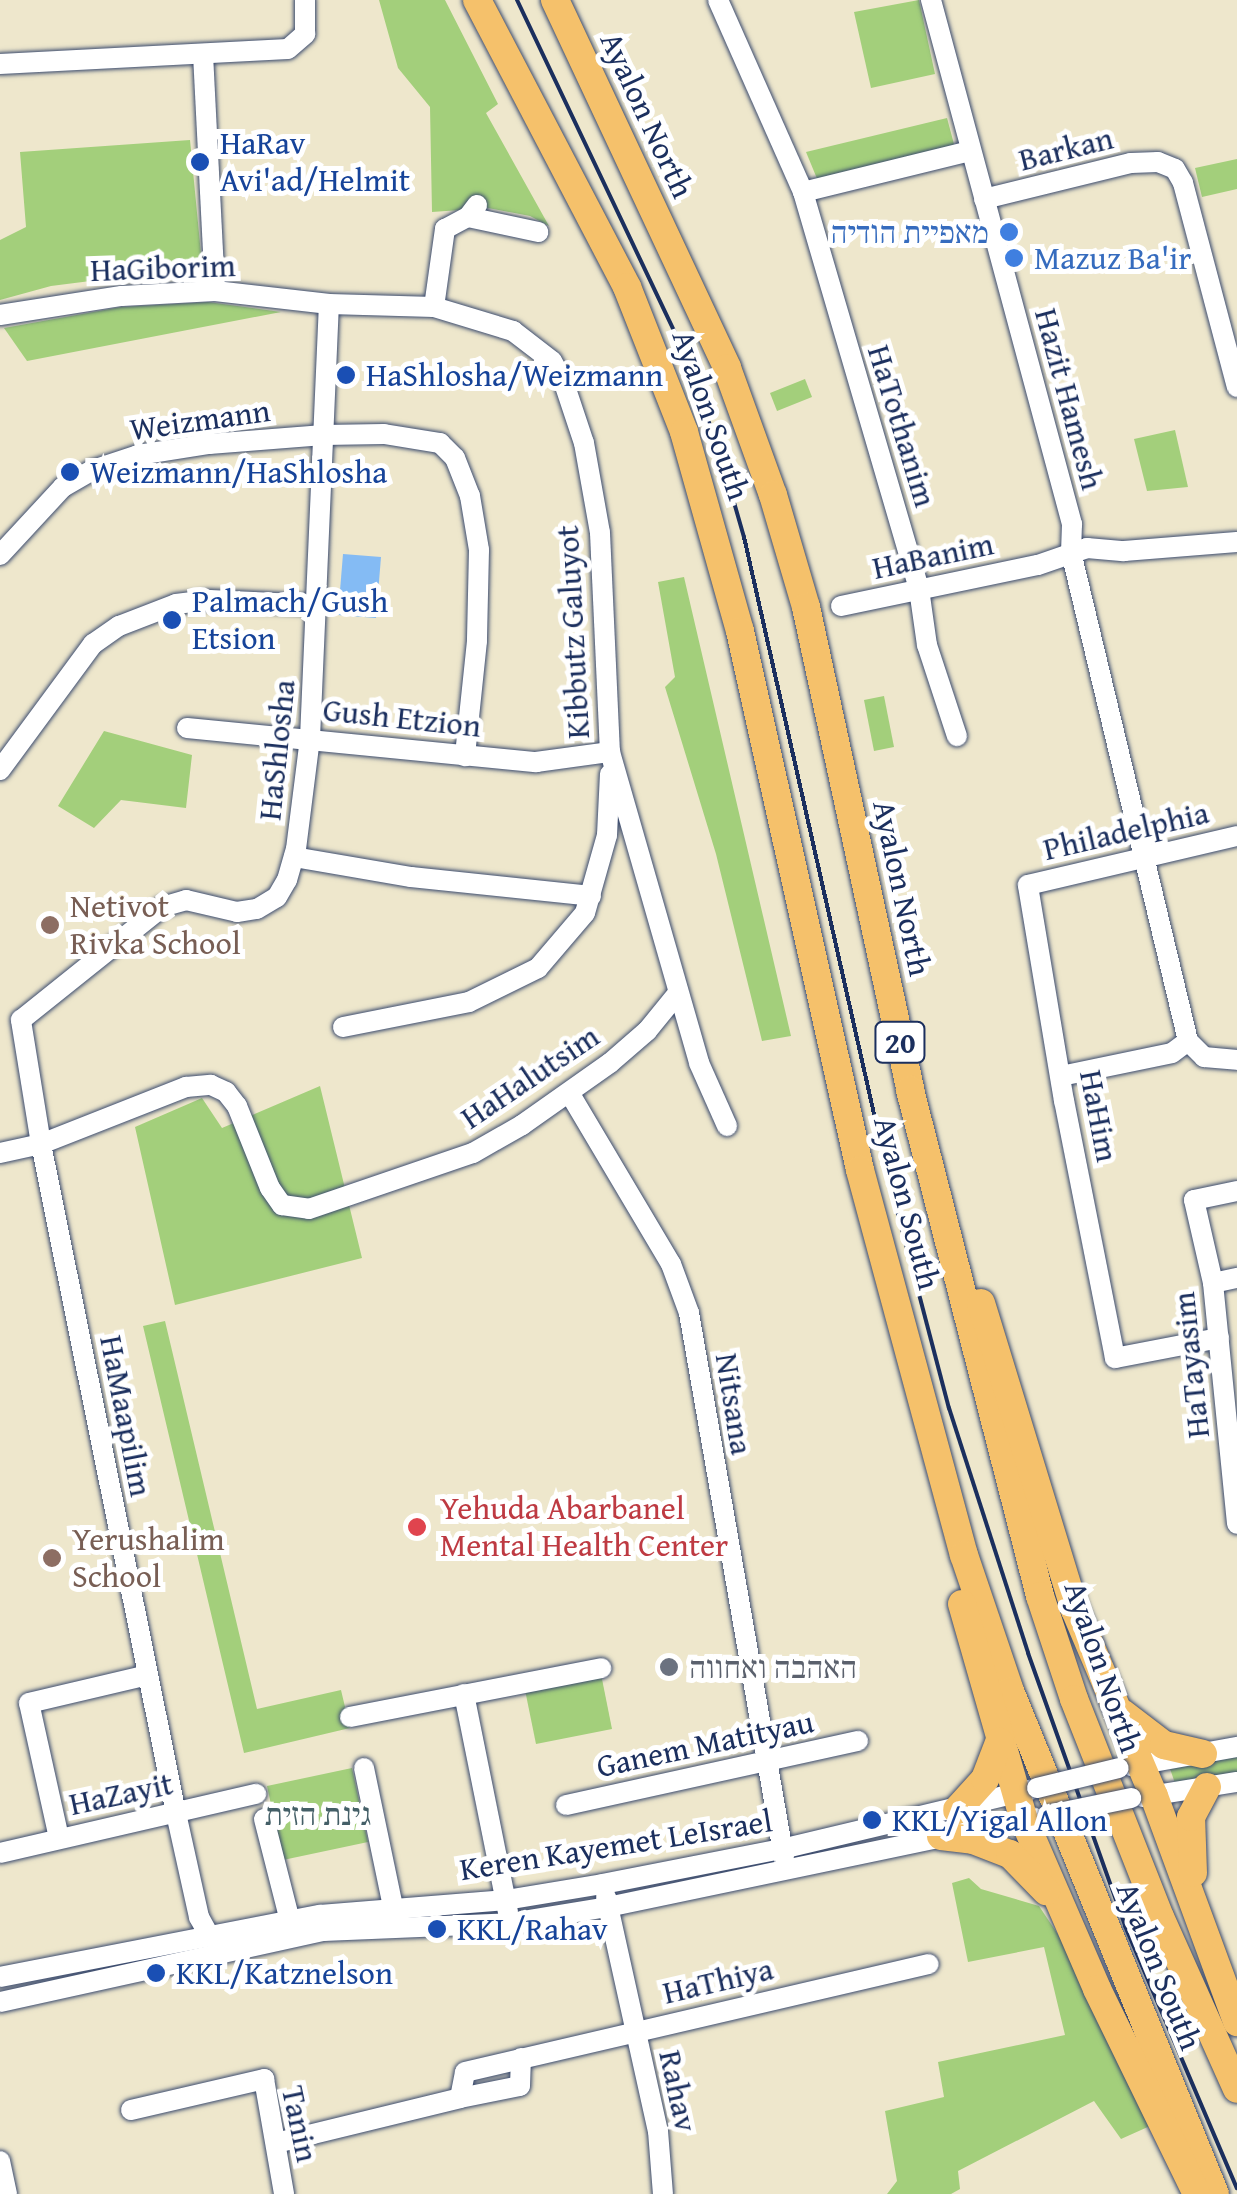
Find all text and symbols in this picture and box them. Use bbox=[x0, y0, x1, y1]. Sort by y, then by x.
street label: Ayalon North bbox=[592, 26, 702, 204]
street label: Barkan bbox=[1015, 119, 1117, 179]
place label: HaRav Avi'ad/Helmit bbox=[220, 125, 410, 200]
marker: HaRav Avi'ad/Helmit bbox=[189, 151, 211, 173]
place label: מאפיית הודיה bbox=[830, 213, 989, 251]
marker: מאפיית הודיה bbox=[998, 221, 1020, 243]
place label: Mazuz Ba'ir bbox=[1034, 239, 1191, 277]
street label: HaGiborim bbox=[90, 246, 236, 290]
marker: Mazuz Ba'ir bbox=[1003, 247, 1025, 269]
street label: Hazit Hamesh bbox=[1026, 304, 1112, 494]
street label: Ayalon South bbox=[664, 325, 758, 505]
street label: HaTothanim bbox=[859, 341, 945, 511]
place label: HaShlosha/Weizmann bbox=[366, 356, 663, 394]
marker: HaShlosha/Weizmann bbox=[335, 364, 357, 386]
street label: Weizmann bbox=[127, 391, 273, 449]
place label: Weizmann/HaShlosha bbox=[90, 453, 387, 491]
marker: Weizmann/HaShlosha bbox=[59, 461, 81, 483]
street label: Kibbutz Galuyot bbox=[548, 524, 598, 740]
street label: HaBanim bbox=[869, 524, 997, 588]
place label: Palmach/Gush Etsion bbox=[192, 583, 388, 658]
marker: Palmach/Gush Etsion bbox=[161, 609, 183, 631]
street label: HaShlosha bbox=[251, 678, 303, 822]
street label: Gush Etzion bbox=[321, 691, 483, 745]
street label: Philadelphia bbox=[1039, 793, 1213, 869]
street label: Ayalon North bbox=[865, 797, 939, 979]
place label: Netivot Rivka School bbox=[70, 888, 241, 963]
marker: Netivot Rivka School bbox=[39, 914, 61, 936]
street label: HaHalutsim bbox=[454, 1017, 606, 1137]
road number: 20 bbox=[872, 1017, 928, 1067]
street label: HaHim bbox=[1071, 1067, 1127, 1165]
street label: Ayalon South bbox=[866, 1112, 948, 1294]
street label: HaTayasim bbox=[1164, 1290, 1218, 1440]
street label: HaMaapilim bbox=[92, 1332, 160, 1500]
street label: Nitsana bbox=[707, 1351, 761, 1457]
place label: Yehuda Abarbanel Mental Health Center bbox=[440, 1490, 728, 1565]
marker: Yehuda Abarbanel Mental Health Center bbox=[404, 1514, 430, 1540]
place label: Yerushalim School bbox=[72, 1521, 225, 1596]
marker: Yerushalim School bbox=[41, 1547, 63, 1569]
street label: Ayalon North bbox=[1056, 1576, 1150, 1758]
place label: האהבה ואחווה bbox=[689, 1648, 857, 1686]
marker: האהבה ואחווה bbox=[658, 1656, 680, 1678]
street label: Ganem Matityau bbox=[593, 1702, 817, 1786]
street label: HaZayit bbox=[66, 1764, 176, 1824]
park label: גינת הזית bbox=[265, 1795, 371, 1833]
street label: Keren Kayemet LeIsrael bbox=[457, 1801, 775, 1889]
place label: KKL/Yigal Allon bbox=[892, 1801, 1108, 1839]
marker: KKL/Yigal Allon bbox=[861, 1809, 883, 1831]
street label: Ayalon South bbox=[1108, 1877, 1210, 2055]
place label: KKL/Rahav bbox=[457, 1910, 608, 1948]
marker: KKL/Rahav bbox=[426, 1918, 448, 1940]
street label: HaThiya bbox=[659, 1950, 777, 2012]
place label: KKL/Katznelson bbox=[176, 1954, 393, 1992]
marker: KKL/Katznelson bbox=[145, 1962, 167, 1984]
street label: Rahav bbox=[651, 2047, 705, 2135]
street label: Tanin bbox=[273, 2082, 327, 2166]

